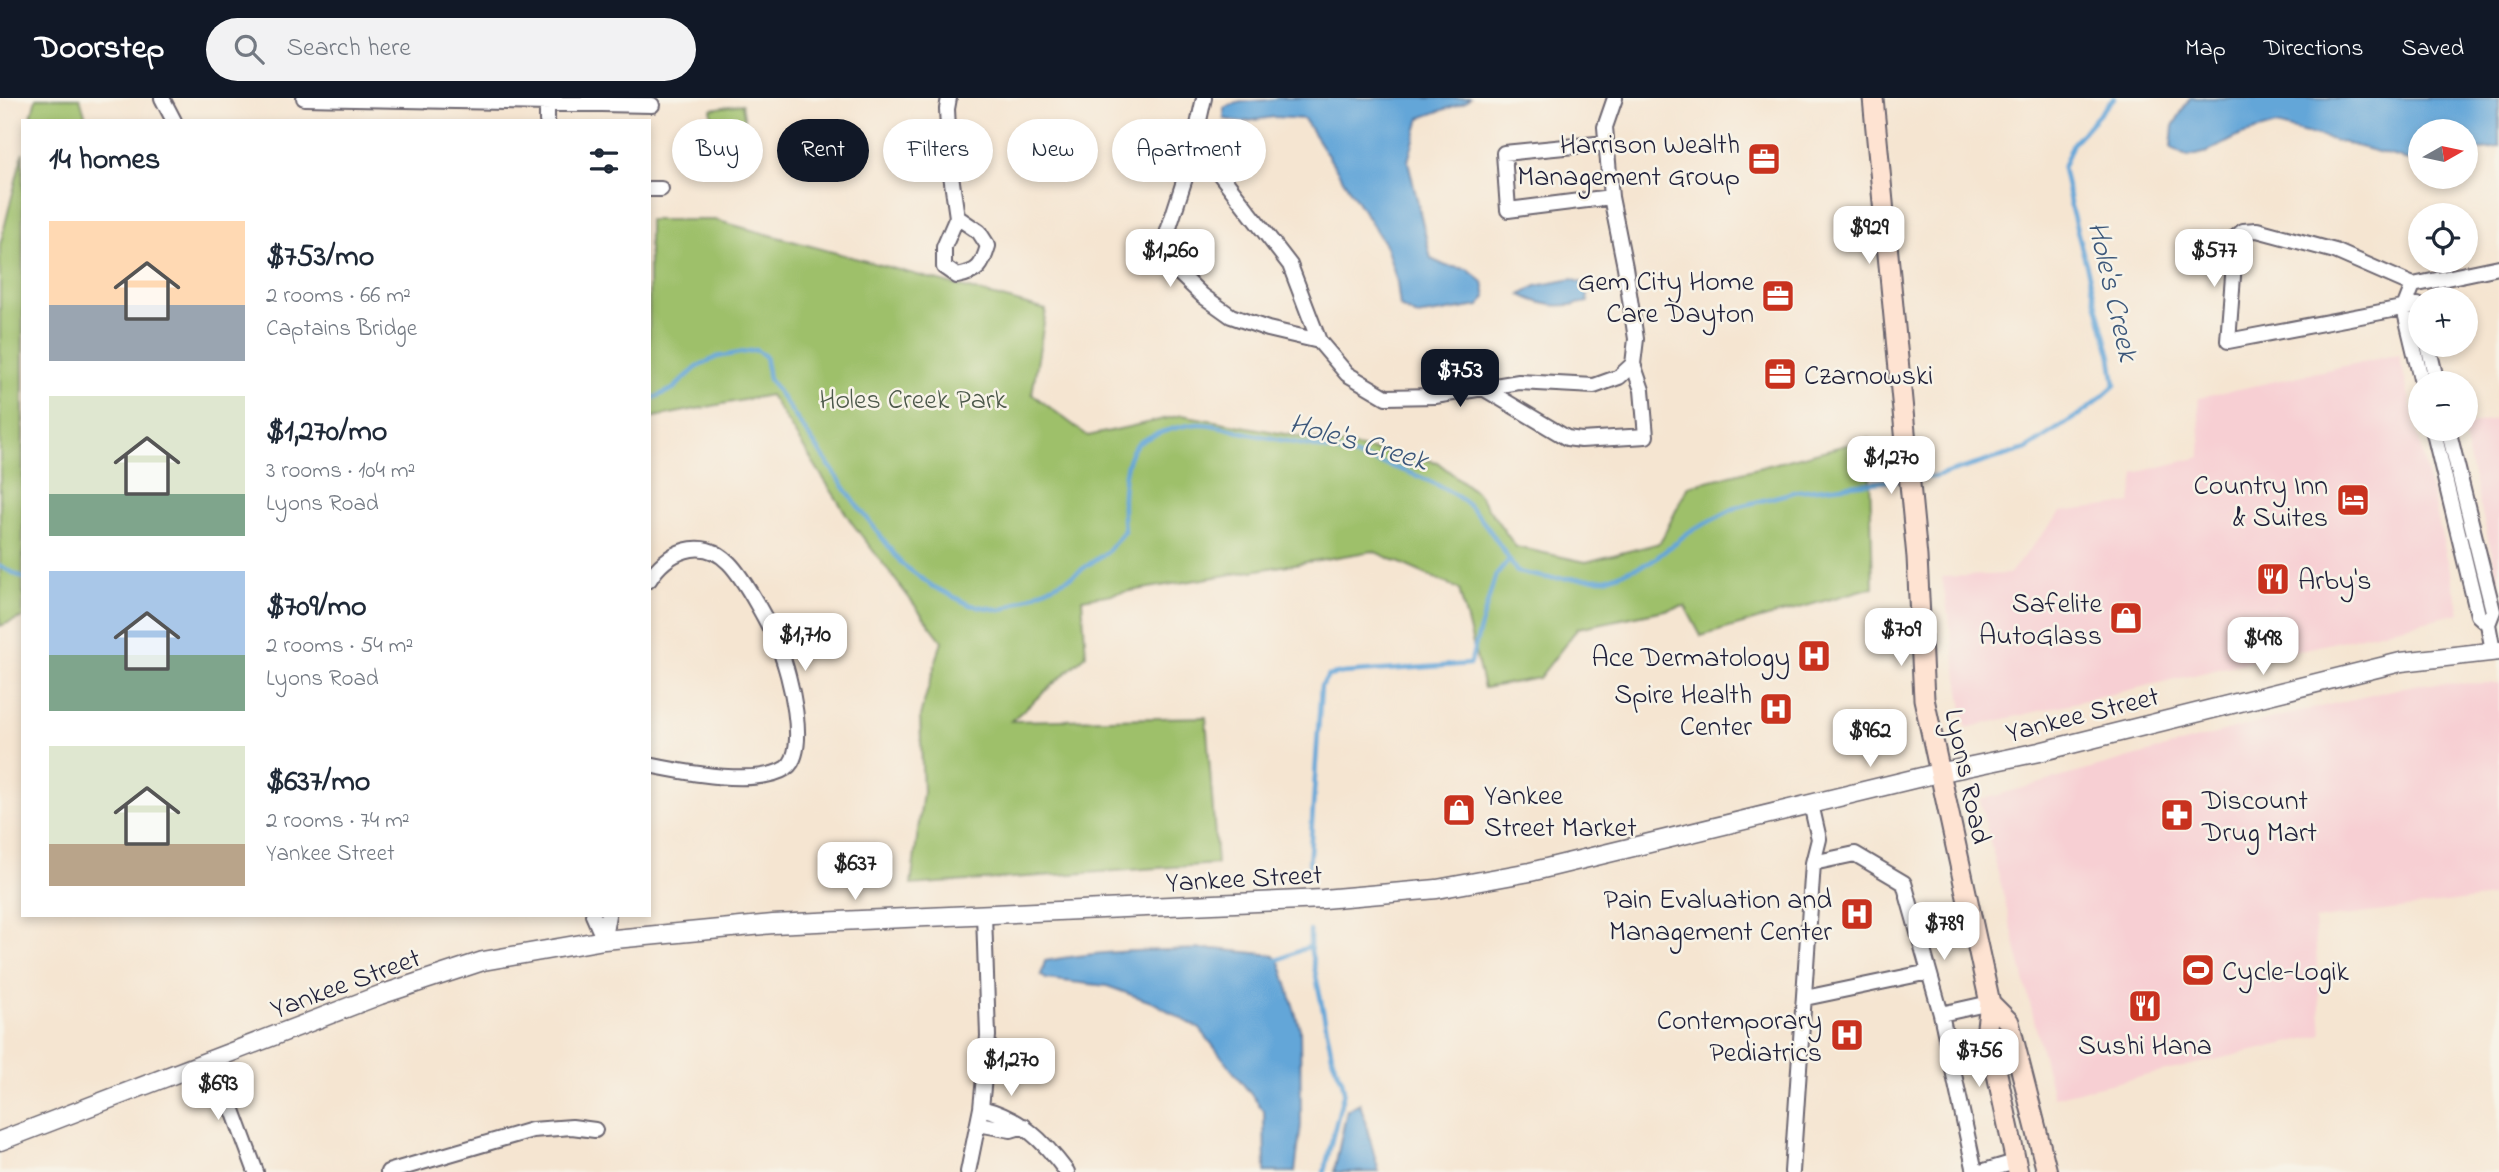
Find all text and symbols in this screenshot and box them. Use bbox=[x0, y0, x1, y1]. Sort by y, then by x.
search box bbox=[206, 18, 696, 81]
text: Doorstep bbox=[35, 25, 164, 73]
icon: search bbox=[230, 30, 268, 68]
text: Search here bbox=[286, 30, 411, 68]
text: Map bbox=[2185, 32, 2226, 67]
text: Directions bbox=[2264, 32, 2363, 67]
text: Saved bbox=[2401, 32, 2464, 67]
chip: Buy bbox=[672, 119, 763, 182]
chip: Rent bbox=[777, 119, 869, 182]
chip: Filters bbox=[883, 119, 993, 182]
chip: New bbox=[1007, 119, 1098, 182]
chip: Apartment bbox=[1112, 119, 1266, 182]
north arrow bbox=[2408, 119, 2478, 189]
map controls bbox=[2408, 119, 2478, 441]
place label: Harrison Wealth Management Group bbox=[1517, 126, 1740, 199]
text: 14 homes bbox=[49, 139, 160, 183]
office icon: Harrison Wealth Management Group bbox=[1745, 140, 1783, 178]
icon: filters bbox=[585, 142, 623, 180]
button: locate bbox=[2408, 203, 2478, 273]
pin: $929 bbox=[1828, 206, 1910, 266]
text: $929 bbox=[1849, 212, 1889, 245]
water label: Hole's Creek bbox=[2074, 217, 2149, 368]
pin: $1,260 bbox=[1113, 230, 1227, 289]
pin: $577 bbox=[2173, 230, 2255, 289]
text: $1,260 bbox=[1142, 235, 1198, 268]
text: $577 bbox=[2191, 235, 2237, 268]
text: $753/mo bbox=[266, 236, 374, 280]
icon: home bbox=[105, 249, 189, 333]
place label: Gem City Home Care Dayton bbox=[1578, 263, 1754, 336]
office icon: Gem City Home Care Dayton bbox=[1759, 277, 1797, 315]
text: 2 rooms · 66 m² bbox=[266, 280, 411, 313]
button: + bbox=[2408, 287, 2478, 357]
text: Captains Bridge bbox=[266, 313, 417, 346]
pin: $753 bbox=[1419, 350, 1501, 409]
text: $753 bbox=[1437, 355, 1483, 388]
office icon: Czarnowski bbox=[1761, 355, 1799, 393]
place label: Czarnowski bbox=[1804, 357, 1933, 398]
button: − bbox=[2408, 371, 2478, 441]
park label: Holes Creek Park bbox=[819, 381, 1007, 422]
water label: Hole's Creek bbox=[1284, 403, 1434, 485]
text: $1,270/mo bbox=[266, 411, 387, 455]
icon: home bbox=[105, 424, 189, 508]
pin: $1,270 bbox=[1834, 436, 1948, 496]
text: $1,270 bbox=[1863, 442, 1919, 475]
text: 3 rooms · 104 m² bbox=[266, 455, 415, 488]
place label: Country Inn & Suites bbox=[2193, 467, 2328, 540]
hotel icon: Country Inn & Suites bbox=[2334, 481, 2372, 519]
text: Lyons Road bbox=[266, 488, 379, 521]
restaurant icon: Arby's bbox=[2254, 560, 2292, 598]
place label: Arby's bbox=[2298, 562, 2371, 603]
place label: Safelite AutoGlass bbox=[1979, 585, 2102, 658]
text: $709/mo bbox=[266, 586, 367, 630]
icon: home bbox=[105, 599, 189, 683]
shop icon: Safelite AutoGlass bbox=[2107, 599, 2145, 637]
pin: $709 bbox=[1860, 608, 1942, 668]
pin: $1,710 bbox=[748, 614, 862, 673]
text: $709 bbox=[1881, 614, 1921, 647]
pin: $498 bbox=[2222, 618, 2304, 677]
text: $1,710 bbox=[779, 619, 831, 652]
text: $498 bbox=[2244, 623, 2282, 656]
text: 2 rooms · 54 m² bbox=[266, 630, 413, 663]
hospital icon: Ace Dermatology bbox=[1795, 637, 1833, 675]
place label: Ace Dermatology bbox=[1592, 639, 1790, 680]
text: Lyons Road bbox=[266, 663, 379, 696]
place label: Spire Health Center bbox=[1614, 676, 1752, 749]
street label: Yankee Street bbox=[2002, 678, 2164, 755]
hospital icon: Spire Health Center bbox=[1757, 690, 1795, 728]
street label: Lyons Road bbox=[1931, 705, 2000, 848]
pin: $962 bbox=[1829, 710, 1911, 769]
text: $962 bbox=[1849, 715, 1891, 748]
text: $637/mo bbox=[266, 761, 370, 805]
icon: home bbox=[105, 774, 189, 858]
place label: Yankee Street Market bbox=[1484, 777, 1637, 850]
place label: Discount Drug Mart bbox=[2201, 782, 2317, 855]
shop icon: Yankee Street Market bbox=[1440, 791, 1478, 829]
pharmacy icon: Discount Drug Mart bbox=[2158, 796, 2196, 834]
text: 2 rooms · 74 m² bbox=[266, 805, 410, 838]
text: Yankee Street bbox=[266, 838, 395, 871]
pin: $637 bbox=[814, 842, 896, 902]
text: $637 bbox=[833, 848, 877, 881]
street label: Yankee Street bbox=[1165, 856, 1324, 905]
place label: Pain Evaluation and Management Center bbox=[1603, 881, 1832, 954]
hospital icon: Pain Evaluation and Management Center bbox=[1838, 895, 1876, 933]
pin: $789 bbox=[1903, 902, 1985, 962]
text: $789 bbox=[1925, 908, 1963, 941]
street label: Yankee Street bbox=[266, 939, 427, 1031]
sports icon: Cycle-Logik bbox=[2179, 951, 2217, 989]
place label: Cycle-Logik bbox=[2222, 953, 2350, 994]
restaurant icon: Sushi Hana bbox=[2126, 987, 2164, 1025]
place label: Contemporary Pediatrics bbox=[1657, 1002, 1822, 1075]
hospital icon: Contemporary Pediatrics bbox=[1828, 1016, 1866, 1054]
place label: Sushi Hana bbox=[2078, 1027, 2212, 1068]
pin: $756 bbox=[1938, 1030, 2020, 1089]
text: $756 bbox=[1956, 1035, 2002, 1068]
pin: $1,270 bbox=[954, 1038, 1068, 1098]
text: $1,270 bbox=[983, 1044, 1039, 1077]
pin: $693 bbox=[177, 1062, 259, 1122]
text: $693 bbox=[198, 1068, 238, 1101]

